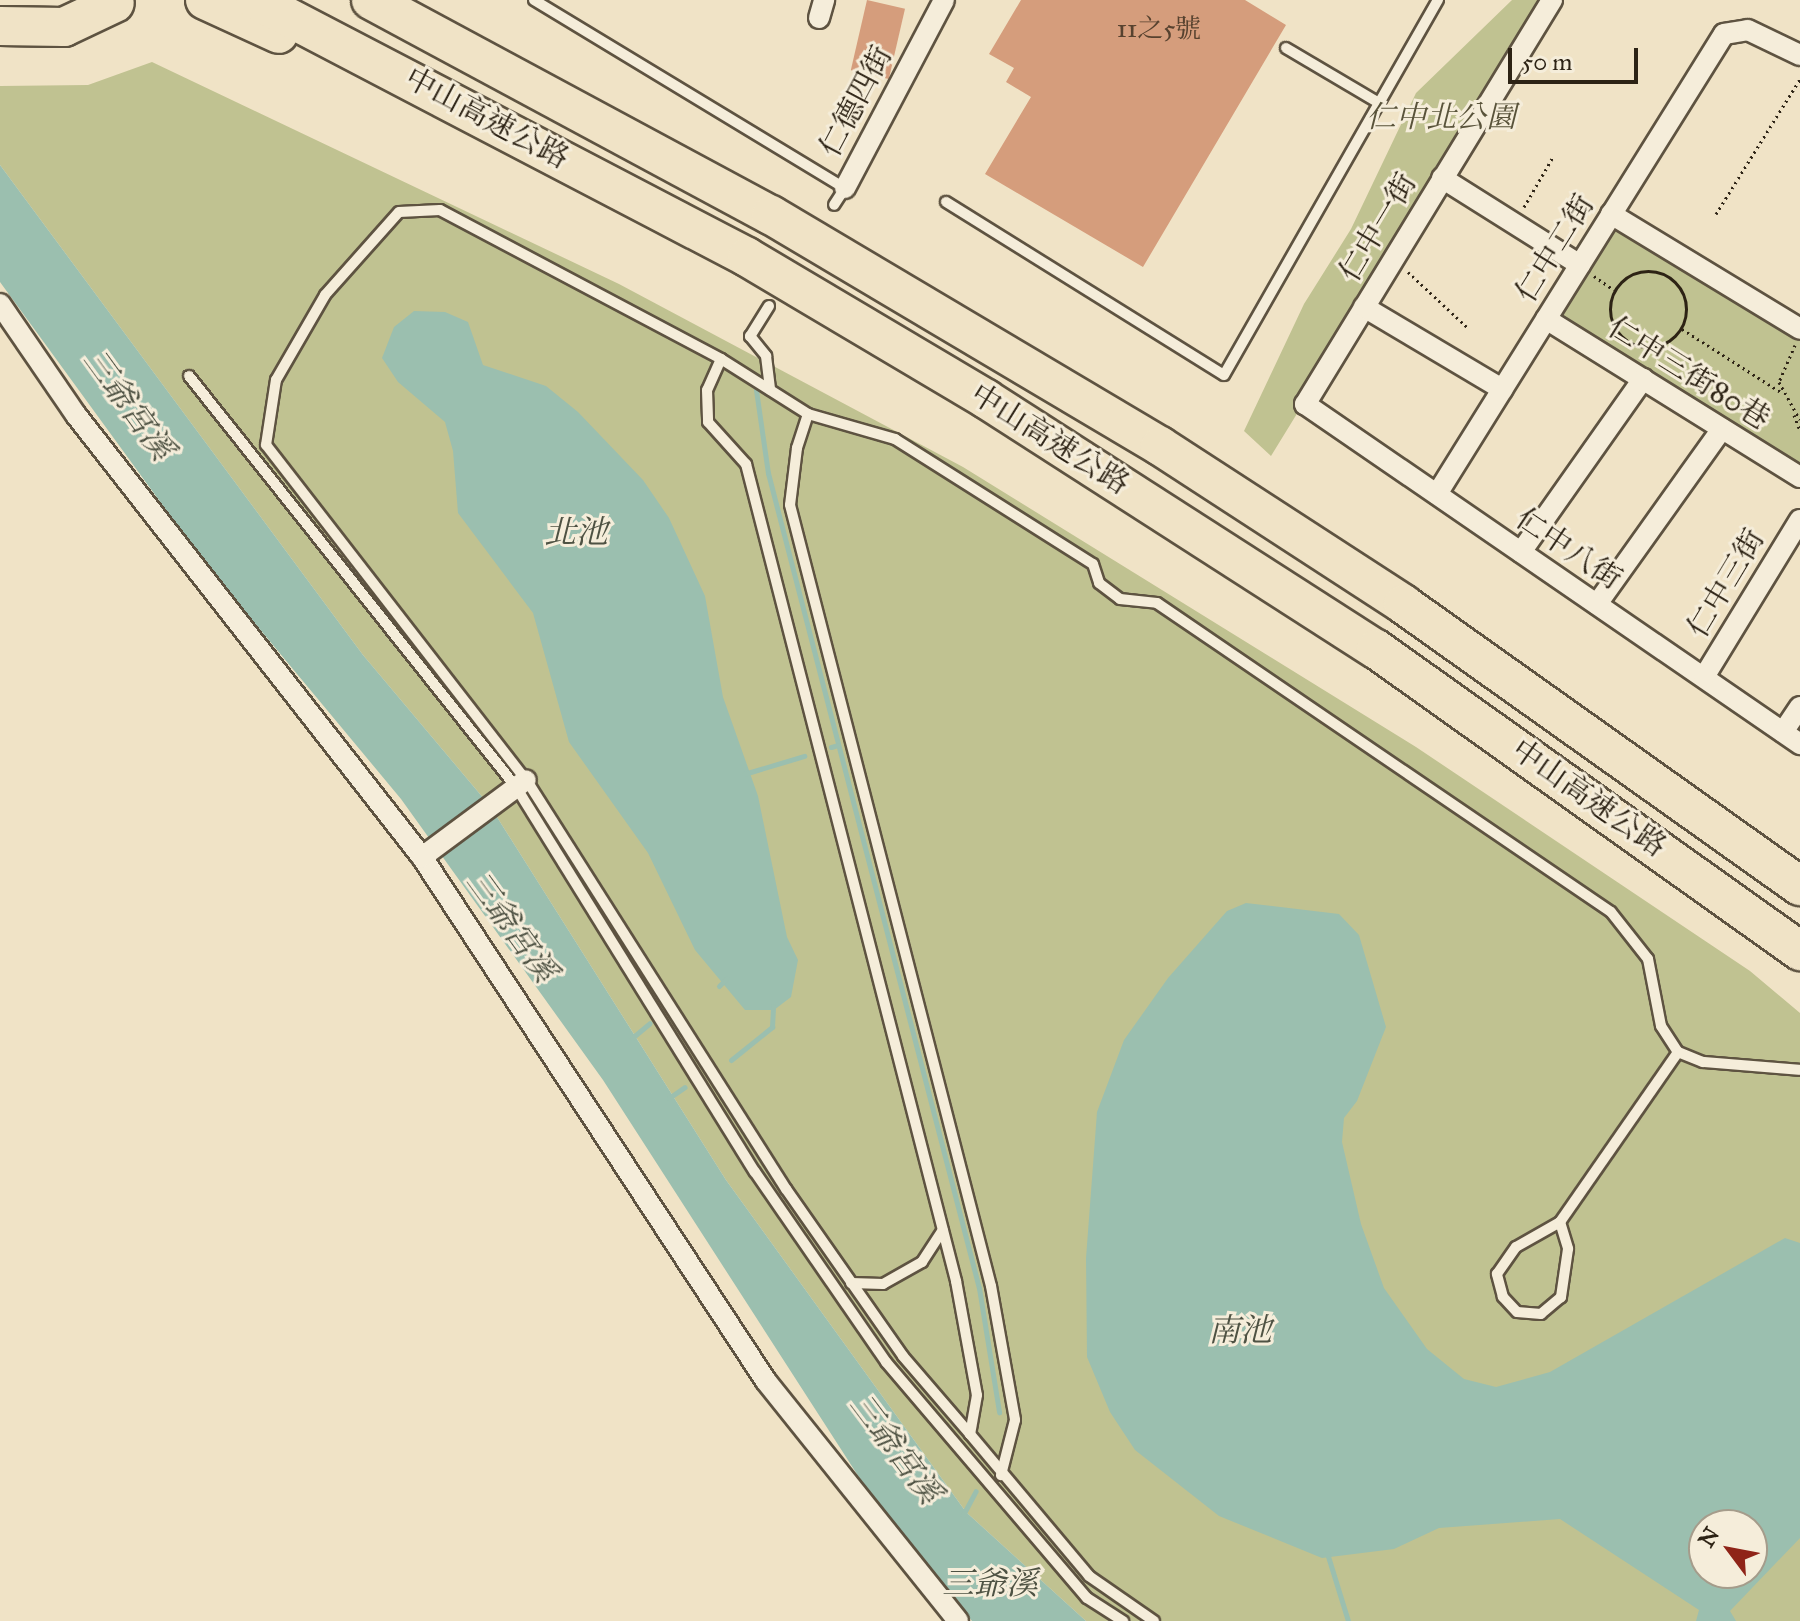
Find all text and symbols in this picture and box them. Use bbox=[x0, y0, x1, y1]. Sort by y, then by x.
house number: 11之5號 bbox=[1117, 13, 1201, 45]
scale bar bbox=[1512, 32, 1642, 82]
street label: 仁德四街 bbox=[812, 40, 900, 162]
text: 50 m bbox=[1522, 47, 1572, 77]
street label: 中山高速公路 bbox=[399, 60, 575, 176]
park label: 仁中北公園 bbox=[1366, 99, 1516, 135]
street label: 仁中一街 bbox=[1332, 166, 1424, 288]
street label: 仁中二街 bbox=[1508, 188, 1602, 308]
street label: 仁中三街80巷 bbox=[1602, 309, 1776, 437]
water label: 三爺宮溪 bbox=[75, 342, 181, 468]
street label: 中山高速公路 bbox=[964, 376, 1136, 502]
street label: 仁中八街 bbox=[1509, 501, 1629, 597]
water label: 北池 bbox=[544, 514, 608, 552]
street label: 仁中三街 bbox=[1680, 522, 1772, 644]
street label: 中山高速公路 bbox=[1505, 732, 1673, 864]
water label: 三爺宮溪 bbox=[458, 864, 564, 990]
water label: 南池 bbox=[1208, 1312, 1272, 1350]
water label: 三爺宮溪 bbox=[841, 1386, 949, 1512]
north arrow bbox=[1688, 1509, 1768, 1589]
text: N bbox=[1693, 1522, 1725, 1552]
water label: 三爺溪 bbox=[942, 1565, 1038, 1603]

